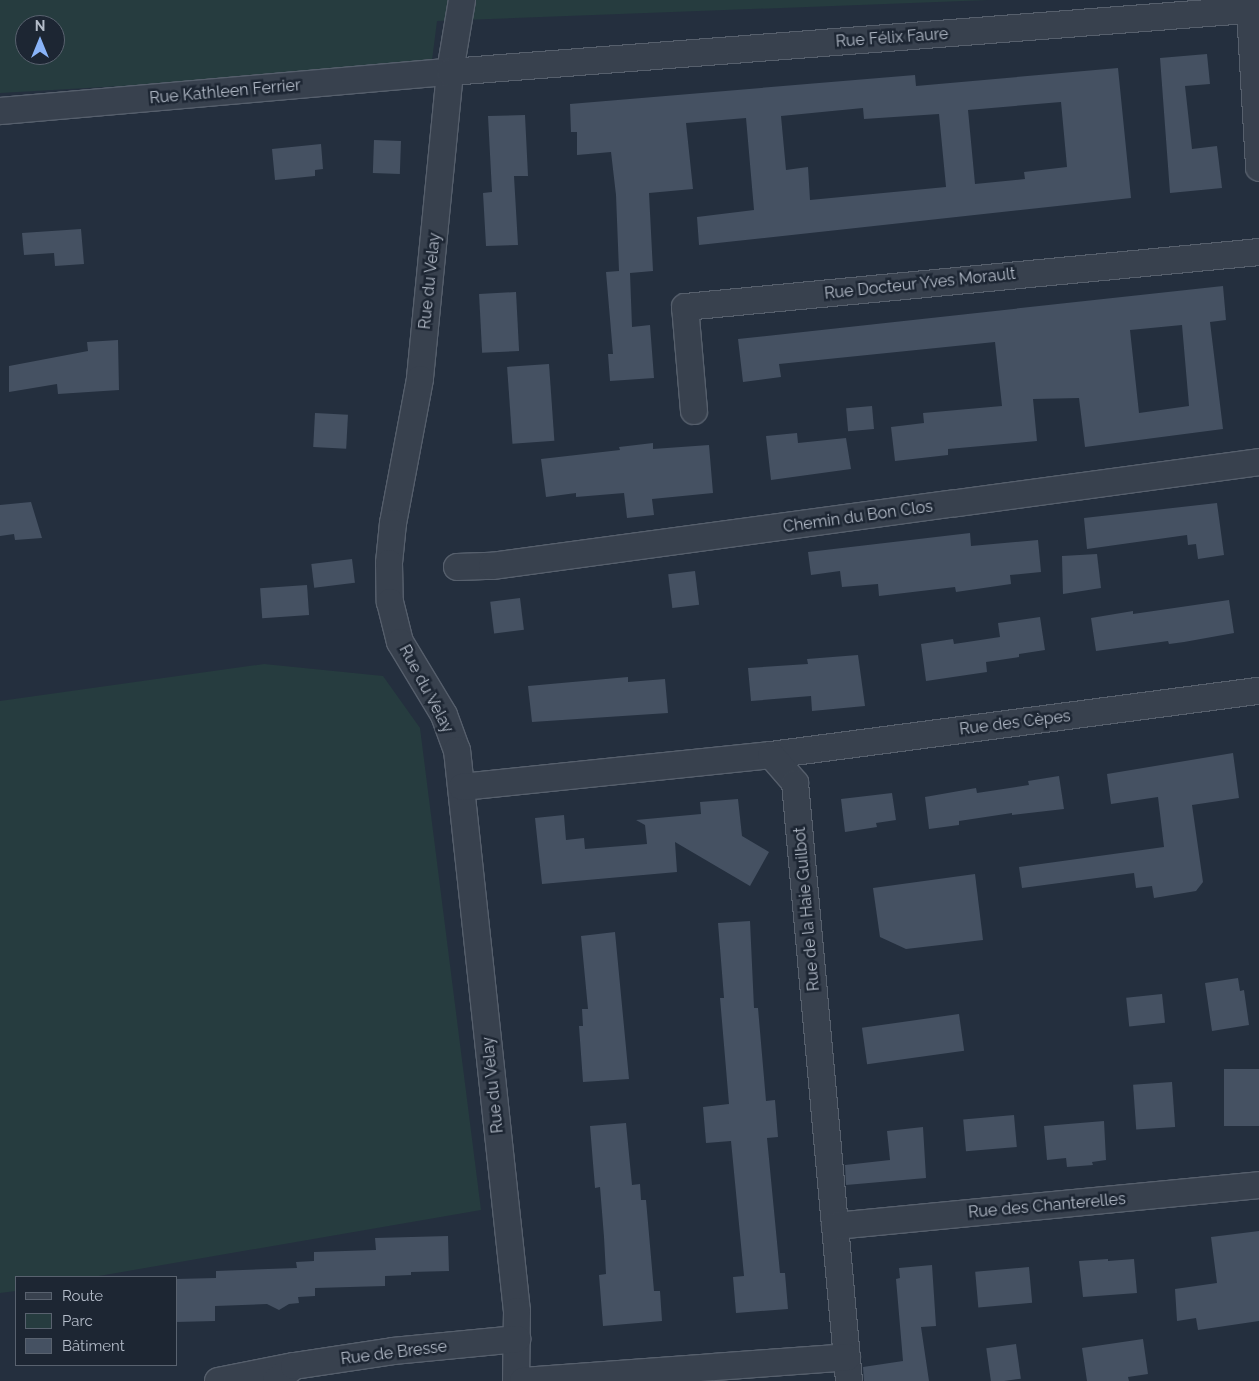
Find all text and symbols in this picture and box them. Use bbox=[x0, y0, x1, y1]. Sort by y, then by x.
north arrow bbox=[15, 15, 65, 65]
text: N bbox=[35, 18, 45, 34]
street label: Rue Félix Faure bbox=[835, 24, 949, 52]
street label: Rue Kathleen Ferrier bbox=[149, 76, 301, 108]
street label: Rue du Velay bbox=[415, 232, 445, 330]
street label: Rue Docteur Yves Morault bbox=[823, 264, 1017, 304]
street label: Chemin du Bon Clos bbox=[782, 497, 934, 537]
street label: Rue du Velay bbox=[395, 641, 457, 737]
street label: Rue des Cèpes bbox=[958, 707, 1072, 739]
street label: Rue de la Haie Guilbot bbox=[790, 826, 824, 992]
street label: Rue du Velay bbox=[478, 1036, 508, 1134]
street label: Rue des Chanterelles bbox=[968, 1190, 1126, 1222]
legend bbox=[15, 1276, 178, 1366]
text: Route bbox=[62, 1287, 103, 1305]
text: Parc bbox=[62, 1312, 93, 1330]
text: Bâtiment bbox=[62, 1337, 125, 1355]
street label: Rue de Bresse bbox=[340, 1337, 448, 1369]

